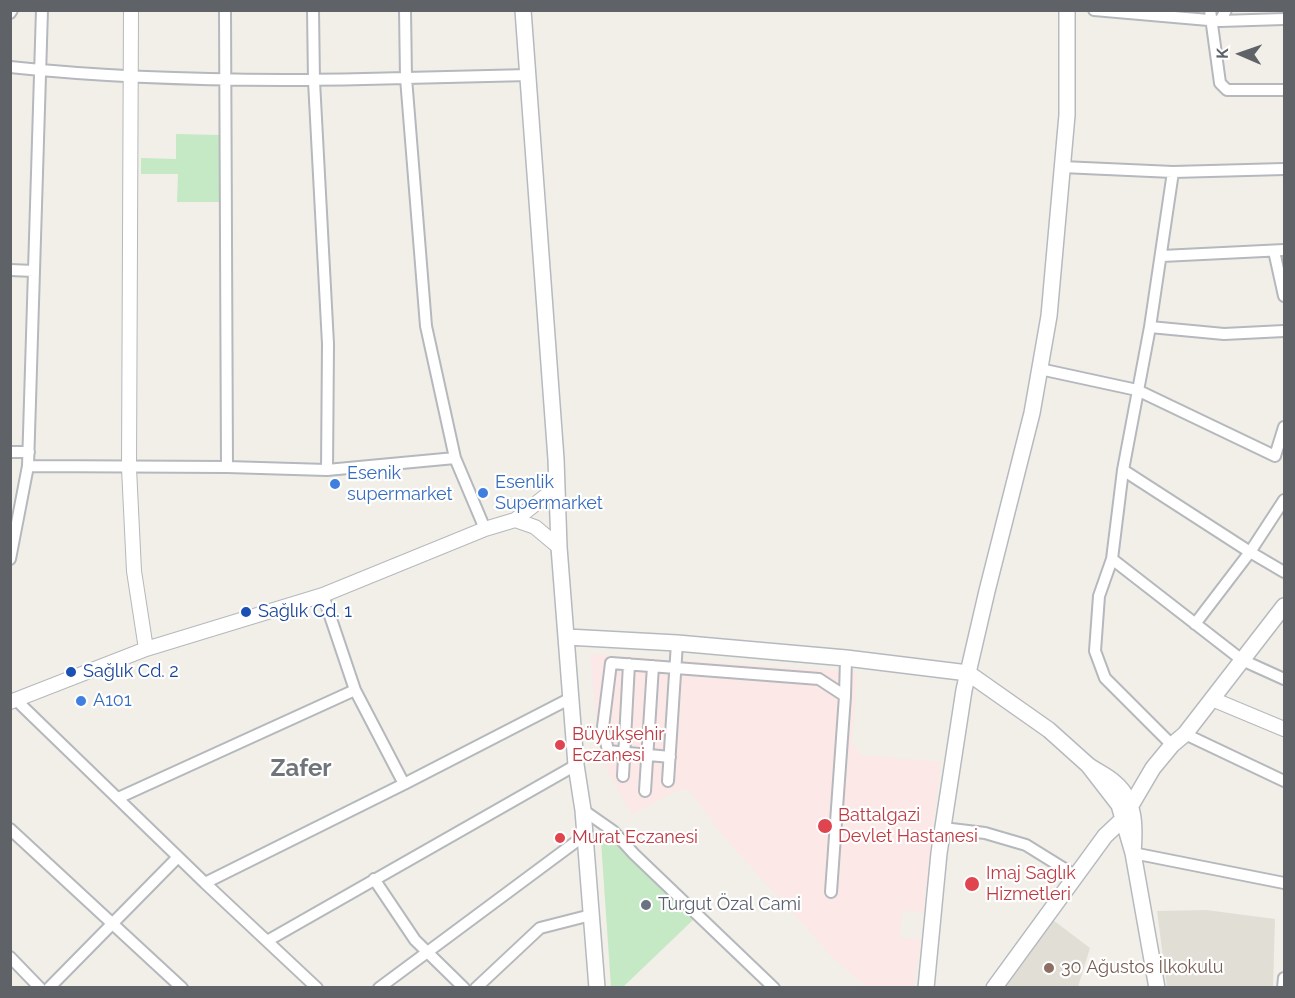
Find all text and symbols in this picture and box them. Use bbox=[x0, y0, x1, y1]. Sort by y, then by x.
north arrow bbox=[1211, 24, 1271, 84]
text: K bbox=[1213, 48, 1232, 59]
place label: Esenik supermarket bbox=[347, 463, 453, 506]
place label: Esenlik Supermarket bbox=[495, 472, 603, 514]
marker: Esenik supermarket bbox=[328, 477, 342, 491]
marker: Esenlik Supermarket bbox=[476, 486, 490, 500]
place label: Sağlık Cd. 1 bbox=[258, 601, 352, 623]
marker: Sağlık Cd. 1 bbox=[239, 605, 253, 619]
place label: Sağlık Cd. 2 bbox=[83, 661, 179, 683]
marker: Sağlık Cd. 2 bbox=[64, 665, 78, 679]
place label: A101 bbox=[93, 690, 132, 712]
marker: A101 bbox=[74, 694, 88, 708]
place label: Büyükşehir Eczanesi bbox=[572, 724, 665, 766]
marker: Büyükşehir Eczanesi bbox=[553, 738, 567, 752]
district label: Zafer bbox=[270, 755, 332, 783]
place label: Battalgazi Devlet Hastanesi bbox=[838, 805, 978, 848]
marker: Battalgazi Devlet Hastanesi bbox=[816, 817, 834, 835]
place label: Murat Eczanesi bbox=[572, 827, 698, 849]
marker: Murat Eczanesi bbox=[553, 831, 567, 845]
place label: Imaj Saglık Hizmetleri bbox=[986, 863, 1076, 906]
marker: Imaj Saglık Hizmetleri bbox=[963, 875, 981, 893]
place label: Turgut Özal Cami bbox=[658, 894, 801, 916]
marker: Turgut Özal Cami bbox=[639, 898, 653, 912]
place label: 30 Ağustos İlkokulu bbox=[1061, 957, 1223, 979]
marker: 30 Ağustos İlkokulu bbox=[1042, 961, 1056, 975]

